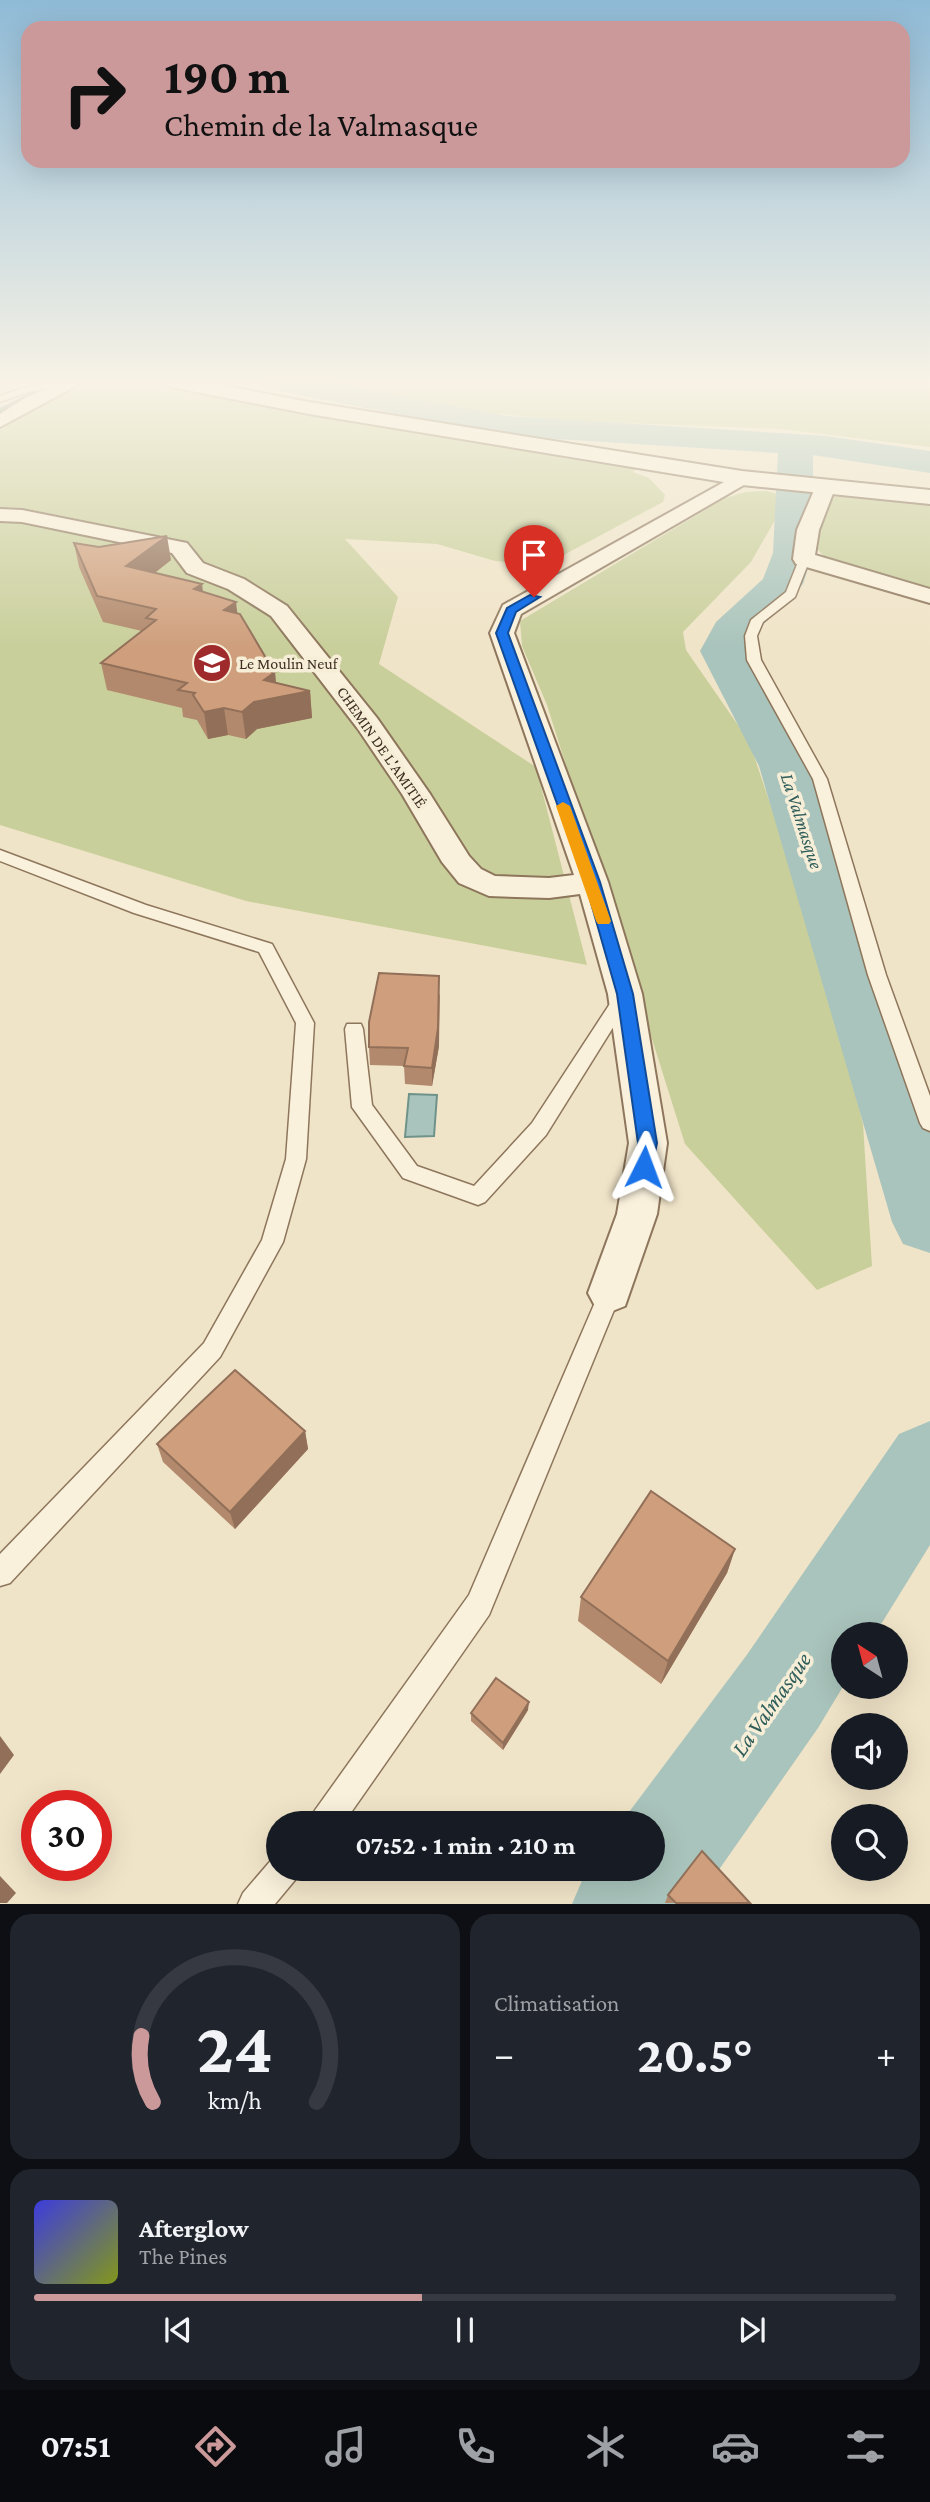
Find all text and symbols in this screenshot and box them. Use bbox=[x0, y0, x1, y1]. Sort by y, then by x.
icon: right bbox=[49, 49, 140, 140]
text: 190 m bbox=[164, 49, 290, 104]
text: Chemin de la Valmasque bbox=[164, 107, 478, 143]
pin bbox=[504, 525, 564, 597]
icon: arrive bbox=[515, 536, 553, 574]
school or university icon: Le Moulin Neuf bbox=[191, 642, 233, 684]
place label: Le Moulin Neuf bbox=[239, 655, 339, 672]
street label: CHEMIN DE L'AMITIÉ bbox=[334, 683, 430, 811]
water label: La Valmasque bbox=[777, 770, 827, 872]
position arrow bbox=[607, 1130, 681, 1204]
north arrow bbox=[831, 1622, 908, 1699]
map controls bbox=[831, 1622, 908, 1881]
water label: La Valmasque bbox=[726, 1647, 816, 1761]
button: sound bbox=[831, 1713, 908, 1790]
speed limit sign: 30 bbox=[21, 1790, 112, 1881]
button: search bbox=[831, 1804, 908, 1881]
text: 07:52 · 1 min · 210 m bbox=[355, 1831, 576, 1860]
text: Climatisation bbox=[494, 1990, 619, 2016]
text: 24 bbox=[197, 2008, 273, 2089]
text: 20.5° bbox=[637, 2025, 753, 2083]
text: − bbox=[494, 2033, 514, 2075]
text: + bbox=[876, 2033, 896, 2075]
text: km/h bbox=[208, 2087, 262, 2114]
text: Afterglow bbox=[139, 2214, 249, 2243]
text: The Pines bbox=[139, 2243, 227, 2269]
icon: previous bbox=[159, 2311, 197, 2349]
icon: pause bbox=[446, 2311, 484, 2349]
icon: next bbox=[733, 2311, 771, 2349]
icon: directions bbox=[191, 2422, 240, 2471]
icon: music bbox=[321, 2422, 370, 2471]
icon: phone bbox=[451, 2422, 500, 2471]
icon: climate bbox=[581, 2422, 630, 2471]
icon: car bbox=[711, 2422, 760, 2471]
icon: filters bbox=[841, 2422, 890, 2471]
text: 07:51 bbox=[40, 2428, 110, 2464]

